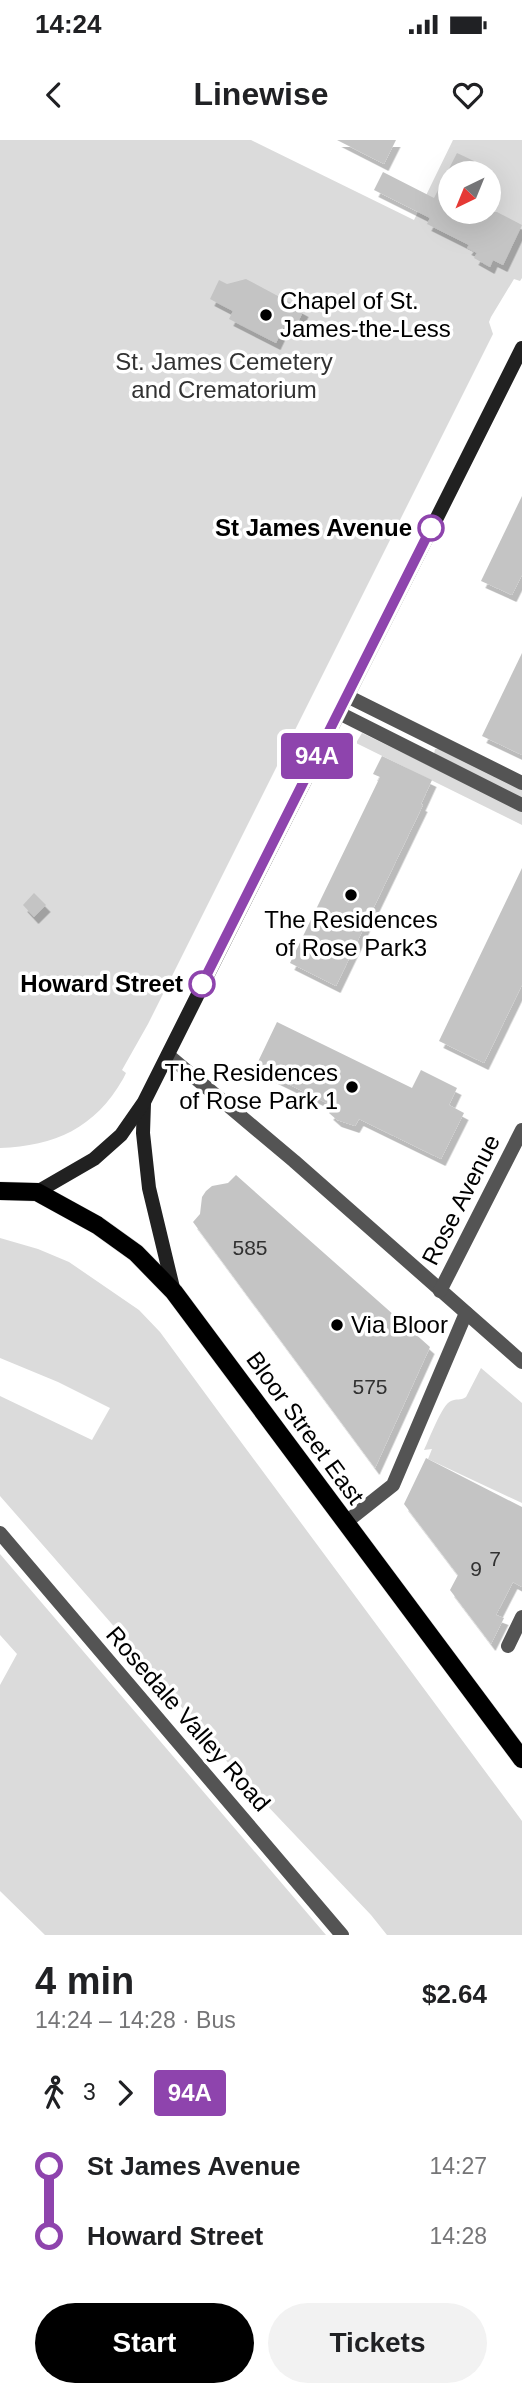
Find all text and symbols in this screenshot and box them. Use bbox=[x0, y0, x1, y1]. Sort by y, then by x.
text: 14:24 bbox=[35, 9, 102, 39]
icon: back bbox=[35, 76, 73, 114]
text: Linewise bbox=[193, 76, 329, 112]
icon: heart bbox=[449, 76, 487, 114]
north arrow bbox=[438, 161, 500, 224]
map controls bbox=[438, 161, 501, 224]
place label: Chapel of St. James-the-Less bbox=[280, 287, 451, 342]
marker: Chapel of St. James-the-Less bbox=[258, 307, 274, 323]
park label: St. James Cemetery and Crematorium bbox=[115, 348, 333, 403]
place label: St James Avenue bbox=[215, 514, 412, 541]
marker: St James Avenue bbox=[418, 515, 444, 541]
line badge: 94A bbox=[277, 733, 357, 779]
text: 94A bbox=[295, 742, 339, 769]
marker: The Residences of Rose Park3 bbox=[343, 887, 359, 903]
place label: The Residences of Rose Park3 bbox=[264, 906, 438, 961]
place label: Howard Street bbox=[20, 970, 183, 997]
marker: Howard Street bbox=[189, 971, 215, 997]
place label: The Residences of Rose Park 1 bbox=[165, 1059, 338, 1114]
marker: The Residences of Rose Park 1 bbox=[344, 1079, 360, 1095]
street label: Rose Avenue bbox=[416, 1130, 505, 1269]
house number: 585 bbox=[232, 1236, 268, 1259]
place label: Via Bloor bbox=[351, 1311, 448, 1338]
marker: Via Bloor bbox=[329, 1317, 345, 1333]
street label: Bloor Street East bbox=[241, 1346, 370, 1509]
house number: 575 bbox=[352, 1375, 388, 1398]
house number: 7 bbox=[489, 1547, 501, 1570]
house number: 9 bbox=[470, 1557, 482, 1580]
street label: Rosedale Valley Road bbox=[101, 1621, 276, 1816]
text: 4 min bbox=[35, 1960, 134, 2002]
text: $2.64 bbox=[422, 1979, 487, 2009]
text: 14:24 – 14:28 · Bus bbox=[35, 2007, 236, 2033]
icon: walk bbox=[35, 2074, 73, 2112]
icon: forward bbox=[106, 2074, 144, 2112]
text: 3 bbox=[83, 2079, 96, 2105]
text: 94A bbox=[168, 2079, 212, 2106]
text: St James Avenue bbox=[87, 2151, 300, 2181]
text: 14:27 bbox=[429, 2153, 487, 2179]
text: Howard Street bbox=[87, 2221, 263, 2251]
text: 14:28 bbox=[429, 2223, 487, 2249]
button: Start bbox=[35, 2303, 254, 2383]
button: Tickets bbox=[268, 2303, 487, 2383]

